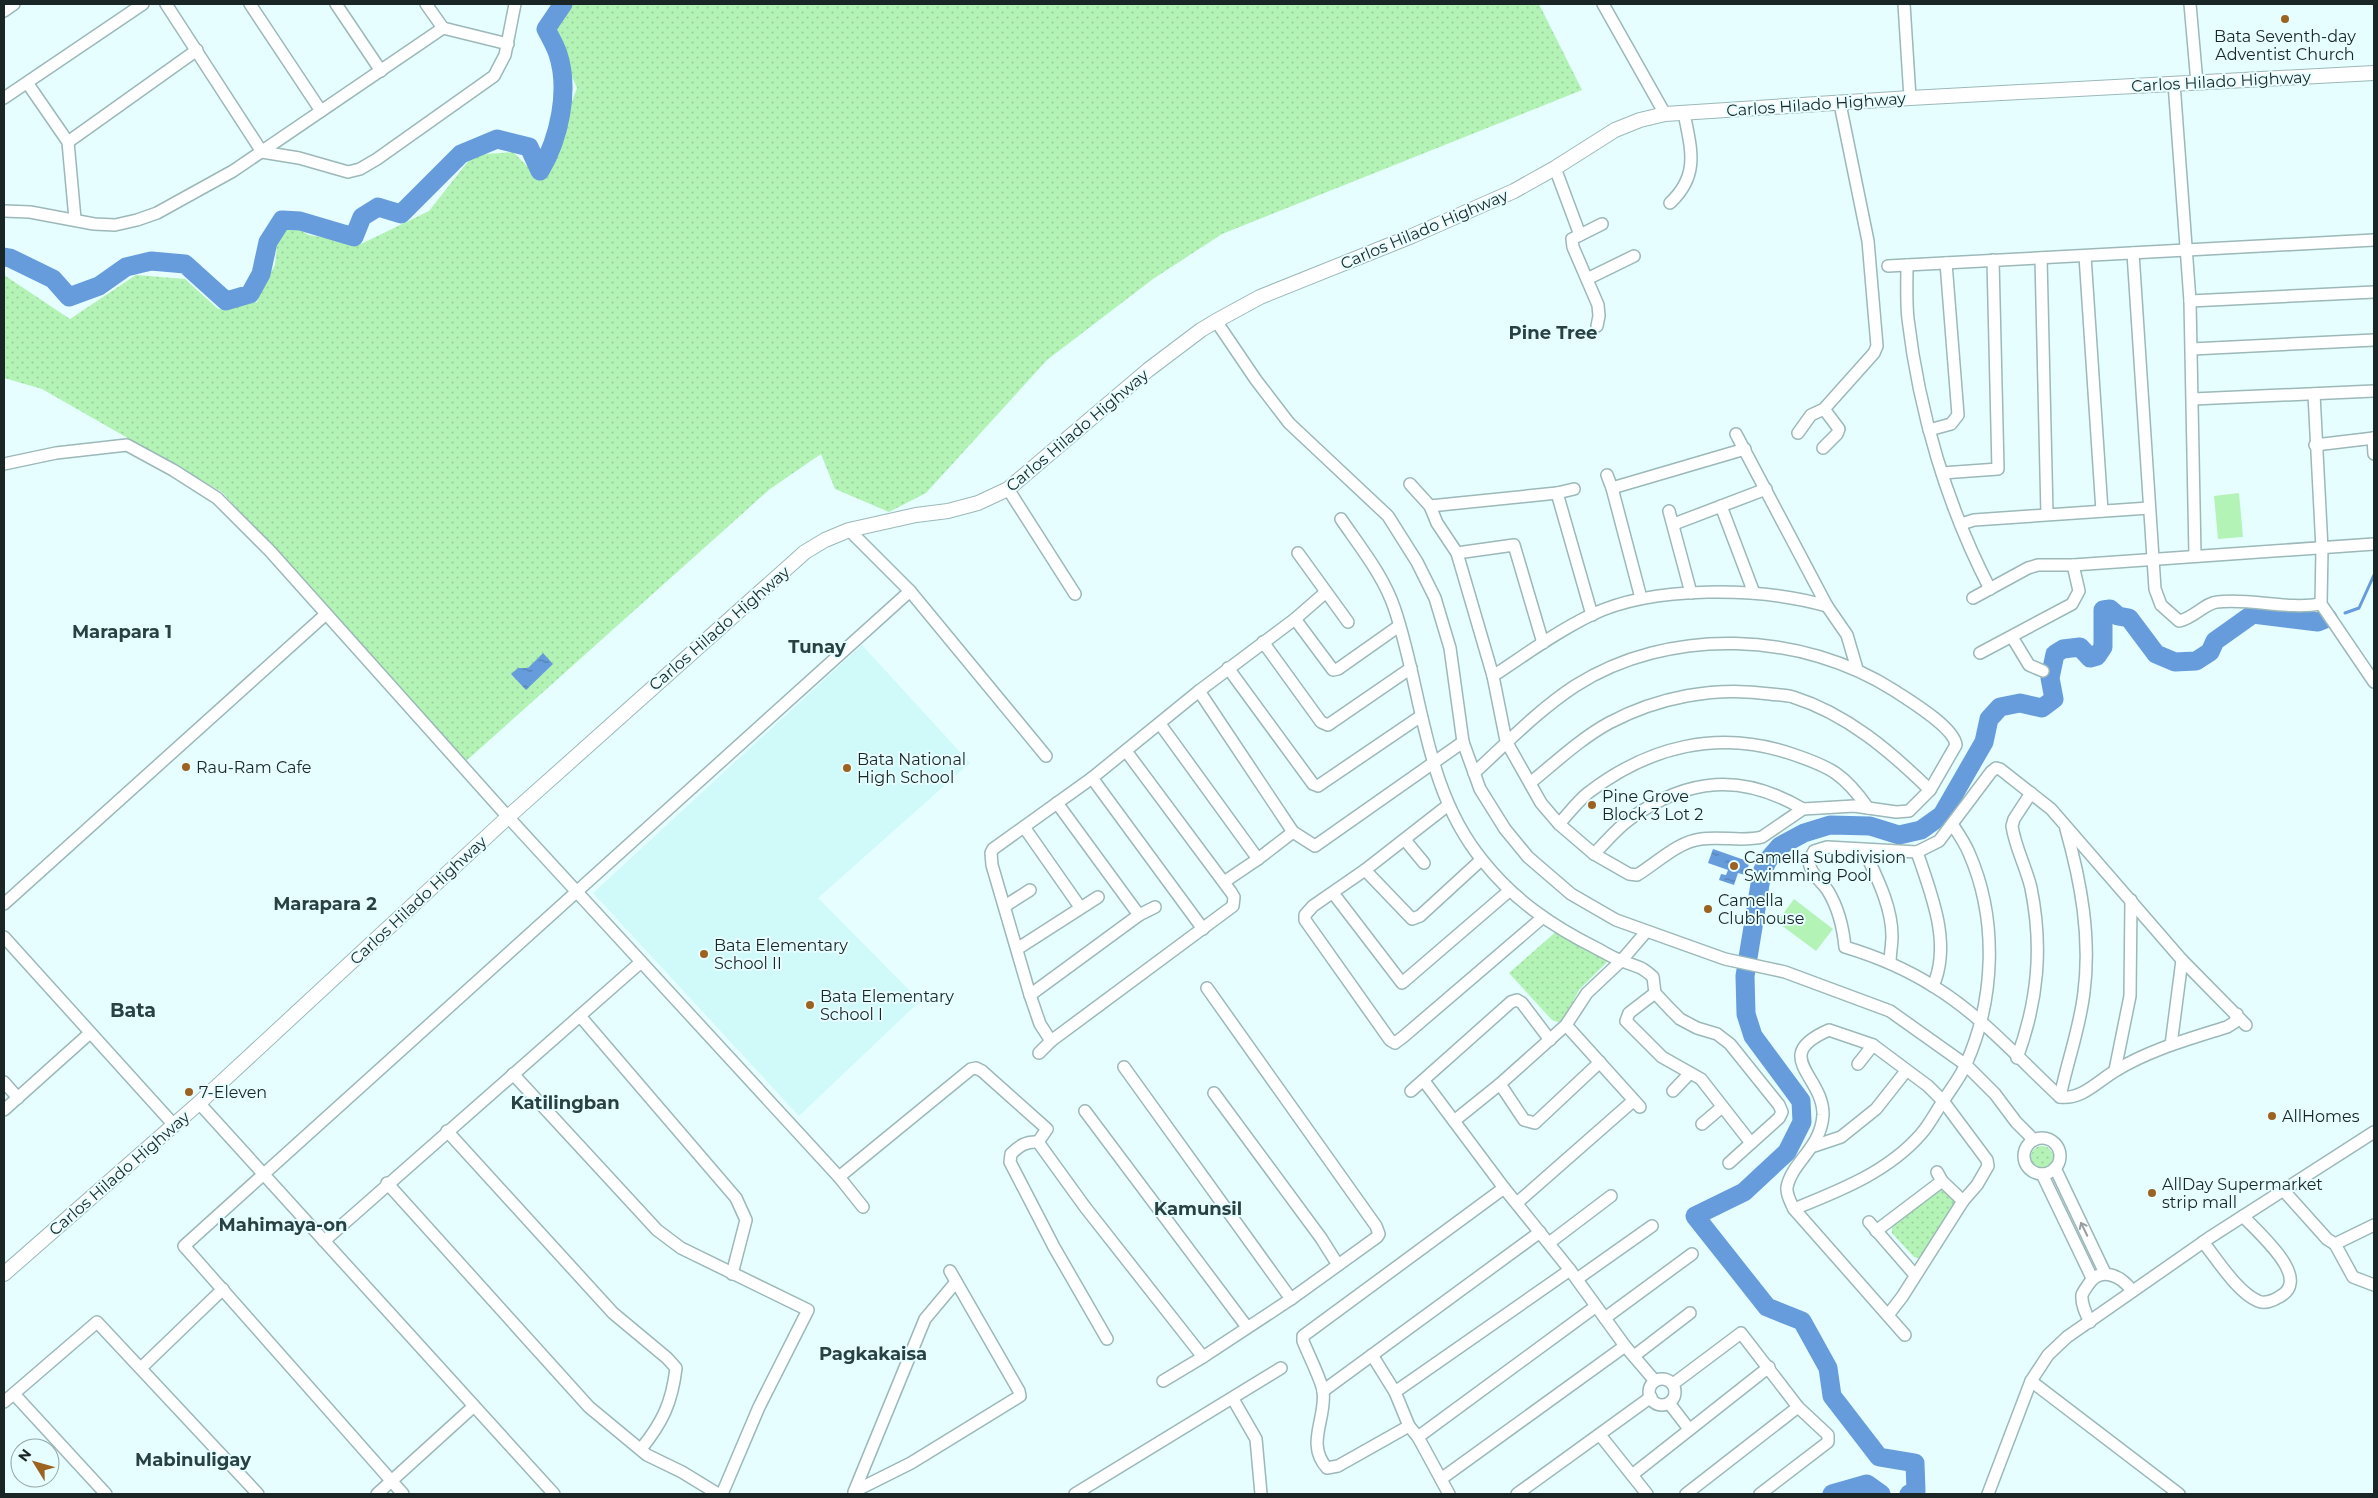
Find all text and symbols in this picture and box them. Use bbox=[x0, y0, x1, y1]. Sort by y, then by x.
marker: Bata Seventh-day Adventist Church bbox=[2279, 13, 2291, 25]
place label: Bata Seventh-day Adventist Church bbox=[2214, 27, 2356, 64]
street label: Carlos Hilado Highway bbox=[2131, 67, 2312, 96]
street label: Carlos Hilado Highway bbox=[1726, 89, 1907, 120]
street label: Carlos Hilado Highway bbox=[1338, 185, 1511, 273]
district label: Pine Tree bbox=[1509, 322, 1597, 344]
street label: Carlos Hilado Highway bbox=[1002, 365, 1153, 495]
street label: Carlos Hilado Highway bbox=[645, 562, 794, 695]
district label: Marapara 1 bbox=[72, 621, 172, 643]
district label: Tunay bbox=[788, 636, 846, 658]
place label: Bata National High School bbox=[857, 750, 966, 787]
place label: Rau-Ram Cafe bbox=[196, 758, 312, 777]
marker: Rau-Ram Cafe bbox=[180, 761, 192, 773]
marker: Bata National High School bbox=[841, 762, 853, 774]
place label: Pine Grove Block 3 Lot 2 bbox=[1602, 787, 1703, 824]
marker: Pine Grove Block 3 Lot 2 bbox=[1586, 799, 1598, 811]
street label: Carlos Hilado Highway bbox=[346, 832, 491, 969]
place label: Camella Subdivision Swimming Pool bbox=[1744, 848, 1906, 885]
marker: Camella Subdivision Swimming Pool bbox=[1728, 860, 1740, 872]
place label: Camella Clubhouse bbox=[1718, 891, 1804, 928]
district label: Marapara 2 bbox=[273, 893, 377, 915]
marker: Camella Clubhouse bbox=[1702, 903, 1714, 915]
place label: Bata Elementary School II bbox=[714, 936, 848, 973]
marker: Bata Elementary School II bbox=[698, 948, 710, 960]
place label: Bata Elementary School I bbox=[820, 987, 954, 1024]
district label: Bata bbox=[110, 999, 156, 1022]
marker: Bata Elementary School I bbox=[804, 999, 816, 1011]
place label: 7-Eleven bbox=[199, 1083, 267, 1102]
marker: 7-Eleven bbox=[183, 1086, 195, 1098]
district label: Katilingban bbox=[510, 1092, 620, 1114]
street label: Carlos Hilado Highway bbox=[45, 1107, 194, 1240]
place label: AllHomes bbox=[2282, 1107, 2360, 1126]
marker: AllHomes bbox=[2266, 1110, 2278, 1122]
place label: AllDay Supermarket strip mall bbox=[2162, 1175, 2323, 1212]
marker: AllDay Supermarket strip mall bbox=[2146, 1187, 2158, 1199]
district label: Kamunsil bbox=[1154, 1198, 1242, 1220]
district label: Mahimaya-on bbox=[219, 1214, 347, 1236]
one-way arrow bbox=[2078, 1222, 2088, 1237]
district label: Pagkakaisa bbox=[819, 1343, 927, 1365]
north arrow bbox=[10, 1438, 60, 1488]
text: N bbox=[14, 1445, 35, 1465]
district label: Mabinuligay bbox=[135, 1449, 251, 1471]

